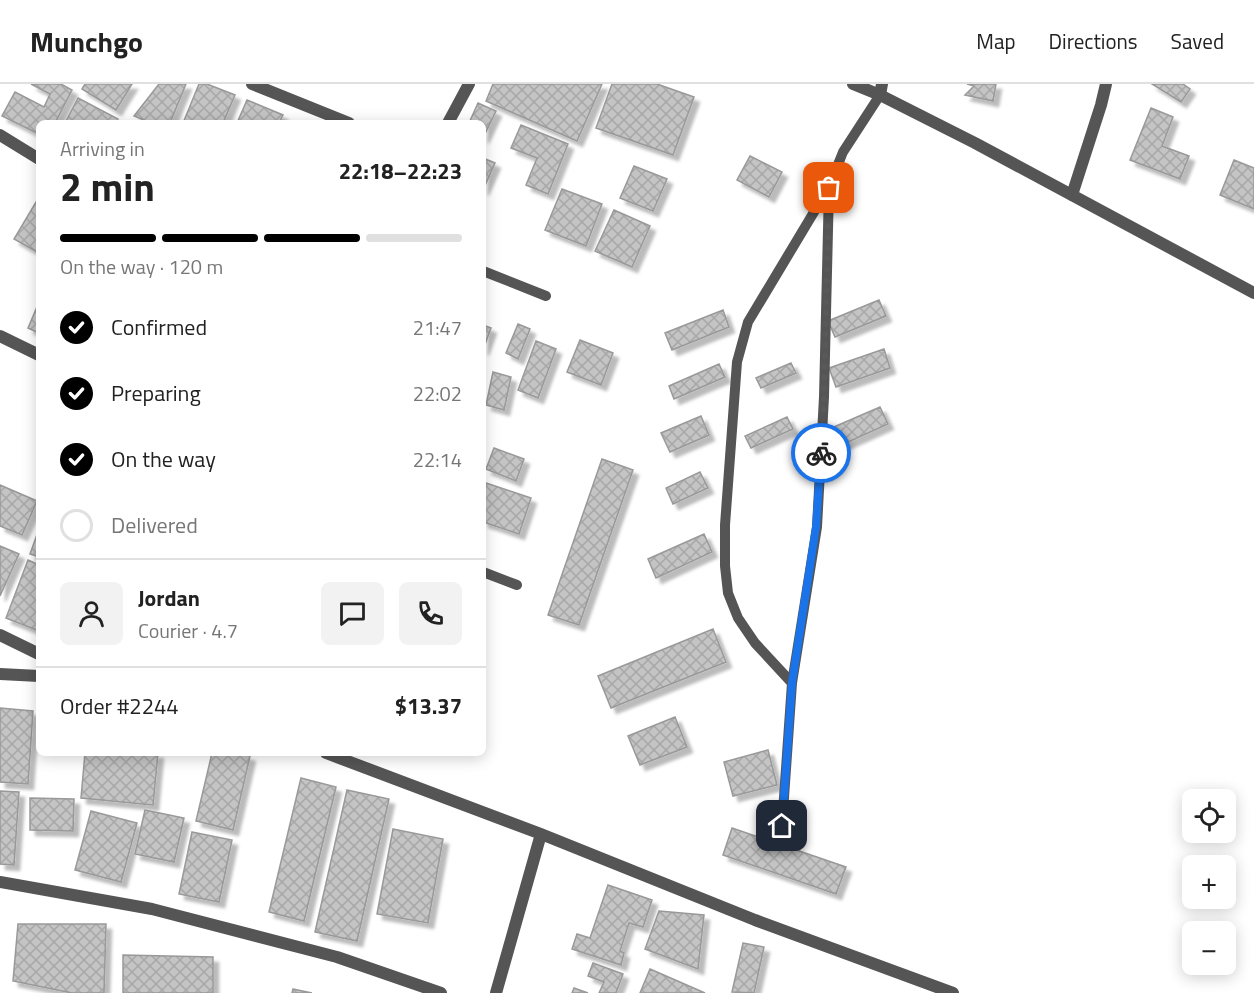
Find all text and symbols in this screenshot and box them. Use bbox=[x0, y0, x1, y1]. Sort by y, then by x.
text: Munchgo bbox=[30, 20, 143, 63]
text: Map bbox=[976, 25, 1016, 57]
text: Directions bbox=[1049, 25, 1138, 57]
text: Saved bbox=[1171, 25, 1224, 57]
text: Arriving in bbox=[60, 133, 145, 164]
text: 22:18–22:23 bbox=[339, 154, 462, 188]
text: 2 min bbox=[60, 157, 155, 216]
pin bbox=[803, 162, 854, 213]
icon: bag bbox=[812, 171, 845, 204]
text: On the way · 120 m bbox=[60, 251, 223, 282]
text: Confirmed bbox=[111, 310, 207, 344]
icon: check bbox=[60, 311, 93, 344]
text: 21:47 bbox=[413, 312, 462, 343]
text: Preparing bbox=[111, 376, 201, 410]
icon: check bbox=[60, 377, 93, 410]
text: 22:02 bbox=[413, 378, 462, 409]
courier bbox=[791, 423, 851, 483]
icon: bike bbox=[805, 437, 838, 470]
text: On the way bbox=[111, 442, 216, 476]
icon: check bbox=[60, 443, 93, 476]
text: 22:14 bbox=[413, 444, 462, 475]
text: Delivered bbox=[111, 508, 198, 542]
text: Jordan bbox=[138, 581, 200, 615]
button: person bbox=[60, 582, 123, 645]
button: chat bbox=[321, 582, 384, 645]
button: phone bbox=[399, 582, 462, 645]
text: Courier · 4.7 bbox=[138, 615, 238, 646]
text: Order #2244 bbox=[60, 689, 179, 723]
text: $13.37 bbox=[395, 689, 462, 723]
map controls bbox=[1182, 789, 1236, 975]
button: locate bbox=[1182, 789, 1236, 843]
pin bbox=[756, 800, 807, 851]
icon: home bbox=[765, 809, 798, 842]
button: + bbox=[1182, 855, 1236, 909]
button: − bbox=[1182, 921, 1236, 975]

